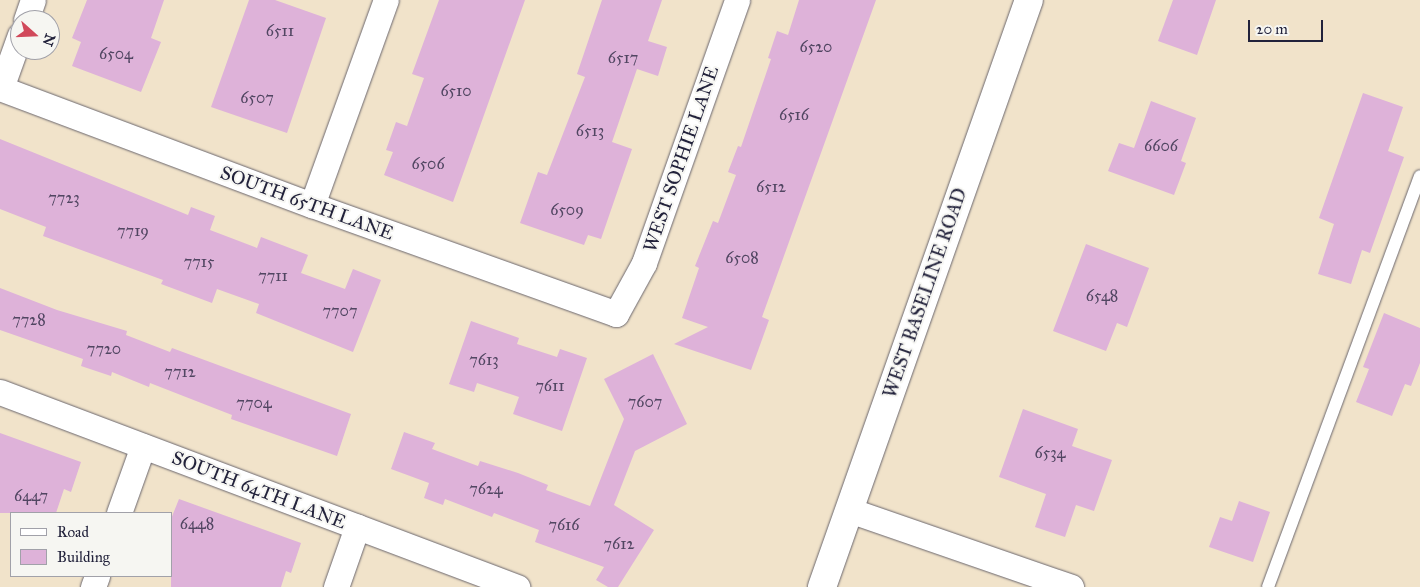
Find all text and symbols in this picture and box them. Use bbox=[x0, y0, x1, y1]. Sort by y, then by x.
north arrow bbox=[10, 10, 60, 60]
scale bar bbox=[1250, 10, 1325, 42]
text: 20 m bbox=[1256, 20, 1288, 38]
house number: 6511 bbox=[266, 21, 294, 41]
text: N bbox=[39, 31, 59, 48]
house number: 6520 bbox=[800, 37, 832, 57]
house number: 6504 bbox=[99, 44, 133, 64]
house number: 6517 bbox=[608, 48, 638, 68]
street label: WEST SOPHIE LANE bbox=[638, 63, 724, 255]
house number: 6510 bbox=[440, 81, 472, 101]
house number: 6507 bbox=[240, 88, 274, 108]
house number: 6516 bbox=[779, 105, 809, 125]
house number: 6513 bbox=[576, 121, 604, 141]
house number: 6606 bbox=[1144, 136, 1178, 156]
house number: 6506 bbox=[411, 154, 445, 174]
street label: SOUTH 65TH LANE bbox=[217, 161, 397, 245]
house number: 6512 bbox=[756, 177, 786, 197]
street label: WEST BASELINE ROAD bbox=[878, 185, 972, 401]
house number: 7723 bbox=[48, 188, 80, 208]
house number: 6509 bbox=[550, 200, 584, 220]
house number: 7719 bbox=[117, 221, 149, 241]
house number: 6508 bbox=[725, 248, 759, 268]
house number: 7715 bbox=[184, 252, 214, 272]
house number: 7711 bbox=[258, 266, 288, 286]
house number: 6548 bbox=[1086, 286, 1118, 306]
house number: 7707 bbox=[323, 301, 357, 321]
house number: 7728 bbox=[12, 310, 46, 330]
house number: 7720 bbox=[87, 339, 121, 359]
house number: 7613 bbox=[469, 350, 499, 370]
house number: 7712 bbox=[164, 362, 196, 382]
house number: 7611 bbox=[535, 376, 565, 396]
house number: 7607 bbox=[628, 392, 662, 412]
house number: 7704 bbox=[236, 393, 272, 413]
house number: 6534 bbox=[1035, 443, 1065, 463]
street label: SOUTH 64TH LANE bbox=[169, 446, 349, 534]
house number: 7624 bbox=[469, 479, 503, 499]
house number: 6447 bbox=[14, 486, 48, 506]
legend bbox=[10, 512, 172, 577]
house number: 6448 bbox=[180, 514, 214, 534]
house number: 7616 bbox=[548, 515, 580, 535]
text: Road bbox=[57, 523, 89, 541]
house number: 7612 bbox=[604, 534, 634, 554]
text: Building bbox=[57, 548, 110, 566]

